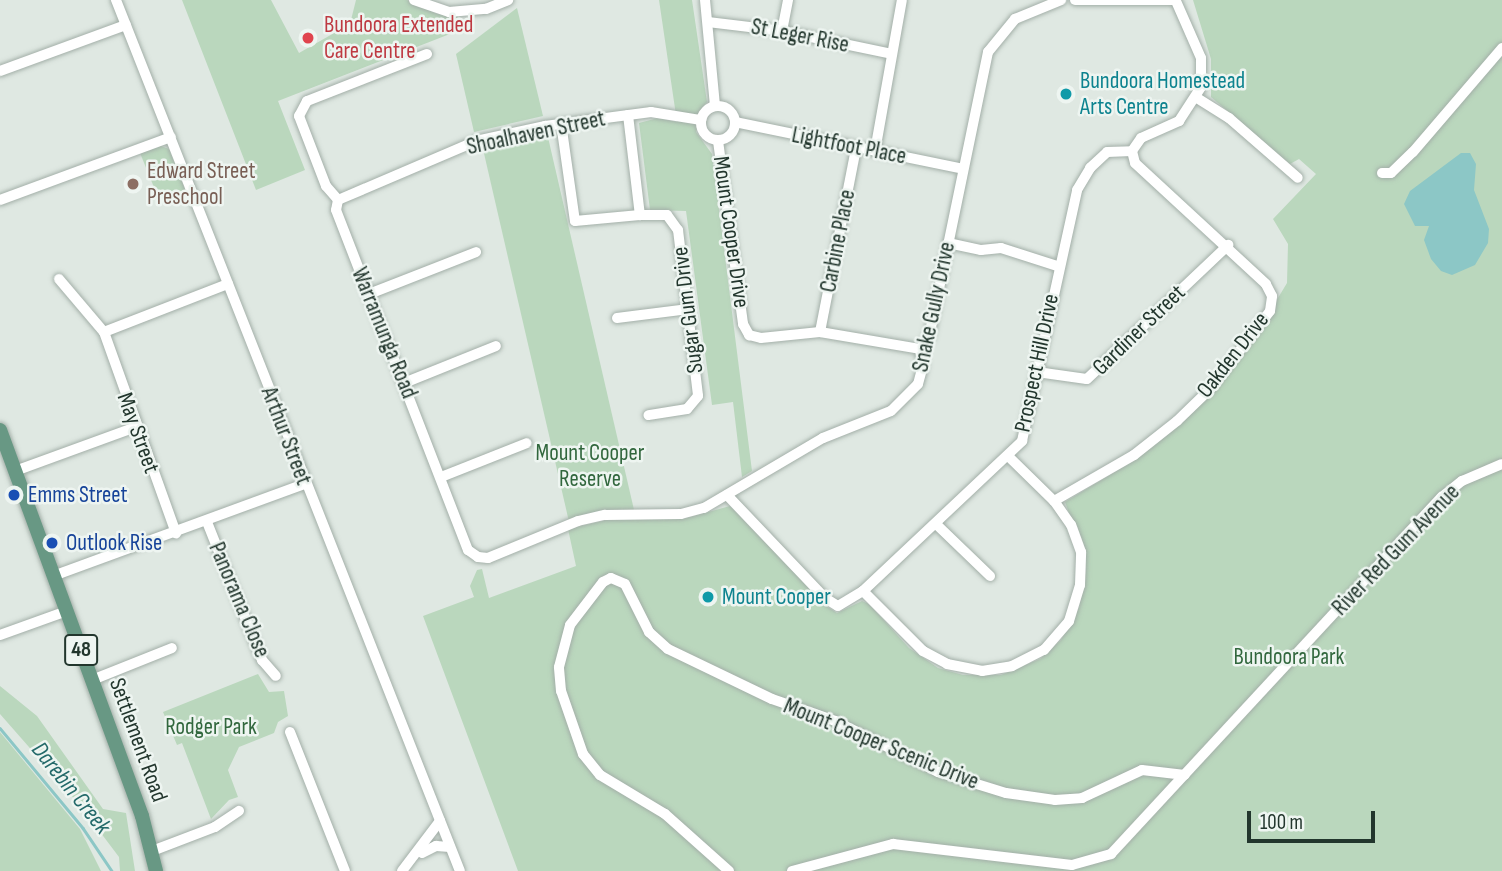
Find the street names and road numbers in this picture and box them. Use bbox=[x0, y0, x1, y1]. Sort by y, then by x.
street label: St Leger Rise bbox=[749, 13, 851, 59]
street label: Shoalhaven Street bbox=[464, 105, 608, 161]
street label: Lightfoot Place bbox=[789, 121, 909, 171]
street label: Mount Cooper Drive bbox=[707, 154, 755, 310]
street label: Carbine Place bbox=[815, 187, 861, 295]
street label: Snake Gully Drive bbox=[907, 239, 961, 375]
street label: Sugar Gum Drive bbox=[667, 245, 709, 375]
street label: Warramunga Road bbox=[345, 263, 423, 403]
street label: Gardiner Street bbox=[1087, 279, 1191, 381]
street label: Prospect Hill Drive bbox=[1009, 291, 1065, 435]
street label: Oakden Drive bbox=[1191, 307, 1275, 403]
street label: Arthur Street bbox=[255, 383, 317, 489]
street label: May Street bbox=[111, 389, 165, 477]
street label: River Red Gum Avenue bbox=[1326, 479, 1466, 621]
street label: Panorama Close bbox=[202, 538, 276, 662]
road number: 48 bbox=[64, 632, 98, 668]
street label: Settlement Road bbox=[103, 674, 173, 806]
street label: Mount Cooper Scenic Drive bbox=[779, 692, 983, 796]

